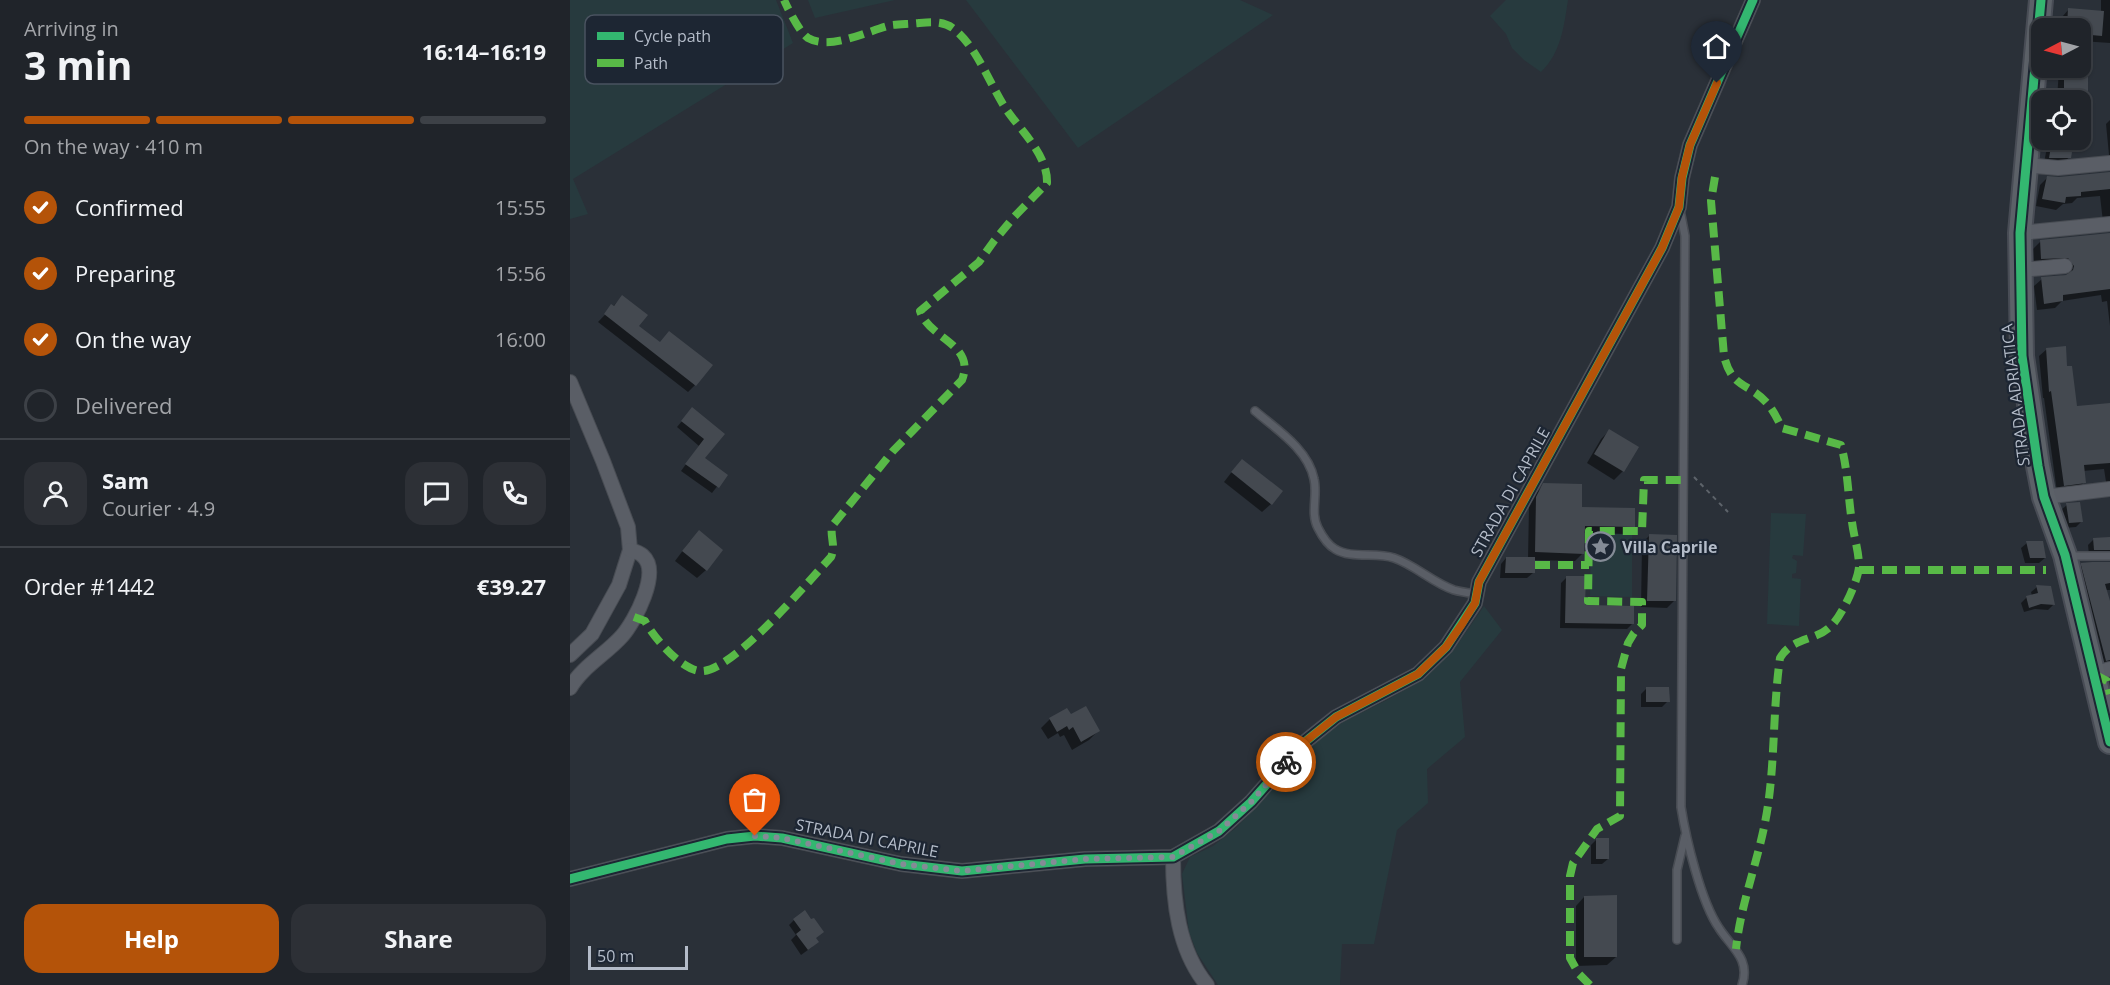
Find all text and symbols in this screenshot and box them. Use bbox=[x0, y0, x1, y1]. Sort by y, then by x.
text: Arriving in bbox=[24, 15, 119, 42]
legend bbox=[585, 15, 783, 84]
north arrow bbox=[2031, 18, 2091, 78]
map controls bbox=[2031, 18, 2091, 150]
pin bbox=[1691, 21, 1742, 83]
text: Cycle path bbox=[634, 25, 711, 47]
icon: home bbox=[1700, 30, 1733, 63]
text: 16:14–16:19 bbox=[422, 36, 546, 66]
text: 3 min bbox=[24, 38, 132, 91]
text: Path bbox=[634, 52, 668, 74]
button: locate bbox=[2031, 90, 2091, 150]
text: On the way · 410 m bbox=[24, 133, 203, 160]
icon: check bbox=[24, 191, 57, 224]
text: Confirmed bbox=[75, 192, 184, 222]
text: 15:55 bbox=[495, 194, 546, 221]
icon: check bbox=[24, 257, 57, 290]
text: Preparing bbox=[75, 258, 175, 288]
text: 15:56 bbox=[495, 260, 546, 287]
street label: STRADA ADRIATICA bbox=[1995, 322, 2035, 467]
icon: check bbox=[24, 323, 57, 356]
text: On the way bbox=[75, 324, 191, 354]
text: 16:00 bbox=[495, 326, 546, 353]
text: Delivered bbox=[75, 390, 173, 420]
street label: STRADA DI CAPRILE bbox=[1465, 423, 1555, 561]
button: person bbox=[24, 462, 87, 525]
button: chat bbox=[405, 462, 468, 525]
button: phone bbox=[483, 462, 546, 525]
text: Sam bbox=[102, 465, 149, 495]
text: Courier · 4.9 bbox=[102, 495, 215, 522]
place icon: Villa Caprile bbox=[1585, 531, 1617, 563]
place label: Villa Caprile bbox=[1622, 536, 1717, 558]
text: Order #1442 bbox=[24, 571, 155, 601]
text: €39.27 bbox=[477, 571, 546, 601]
courier bbox=[1256, 732, 1316, 792]
icon: bike bbox=[1270, 746, 1303, 779]
pin bbox=[729, 774, 780, 836]
icon: bag bbox=[738, 783, 771, 816]
street label: STRADA DI CAPRILE bbox=[794, 813, 940, 863]
button: Help bbox=[24, 904, 279, 973]
button: Share bbox=[291, 904, 546, 973]
scale bar bbox=[588, 943, 688, 970]
text: 50 m bbox=[597, 945, 634, 967]

